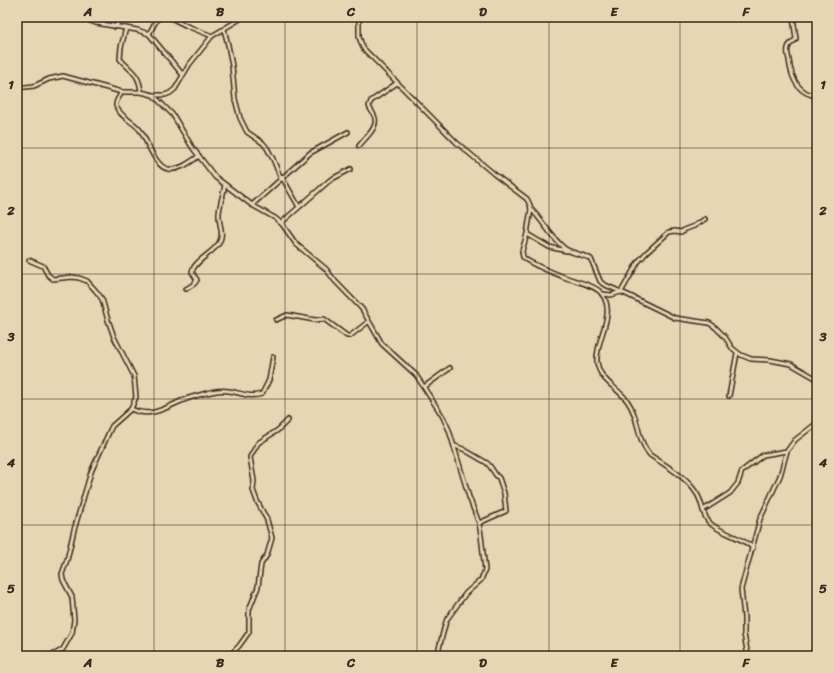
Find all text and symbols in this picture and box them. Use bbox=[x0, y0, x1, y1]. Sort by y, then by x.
text: A bbox=[83, 0, 92, 23]
text: B bbox=[216, 0, 225, 23]
text: C bbox=[346, 0, 356, 23]
text: D bbox=[479, 0, 487, 23]
text: E bbox=[610, 0, 619, 23]
text: F bbox=[741, 0, 750, 23]
text: 1 bbox=[8, 73, 14, 96]
text: 1 bbox=[820, 73, 826, 96]
text: 2 bbox=[6, 199, 15, 222]
text: 2 bbox=[818, 199, 827, 222]
text: 3 bbox=[6, 325, 15, 348]
text: 3 bbox=[818, 325, 827, 348]
text: 4 bbox=[6, 451, 16, 474]
text: 4 bbox=[818, 451, 828, 474]
text: 5 bbox=[7, 577, 15, 600]
text: 5 bbox=[819, 577, 827, 600]
text: A bbox=[83, 651, 92, 673]
text: B bbox=[216, 651, 225, 673]
text: C bbox=[346, 651, 356, 673]
text: D bbox=[479, 651, 487, 673]
text: E bbox=[610, 651, 619, 673]
text: F bbox=[741, 651, 750, 673]

